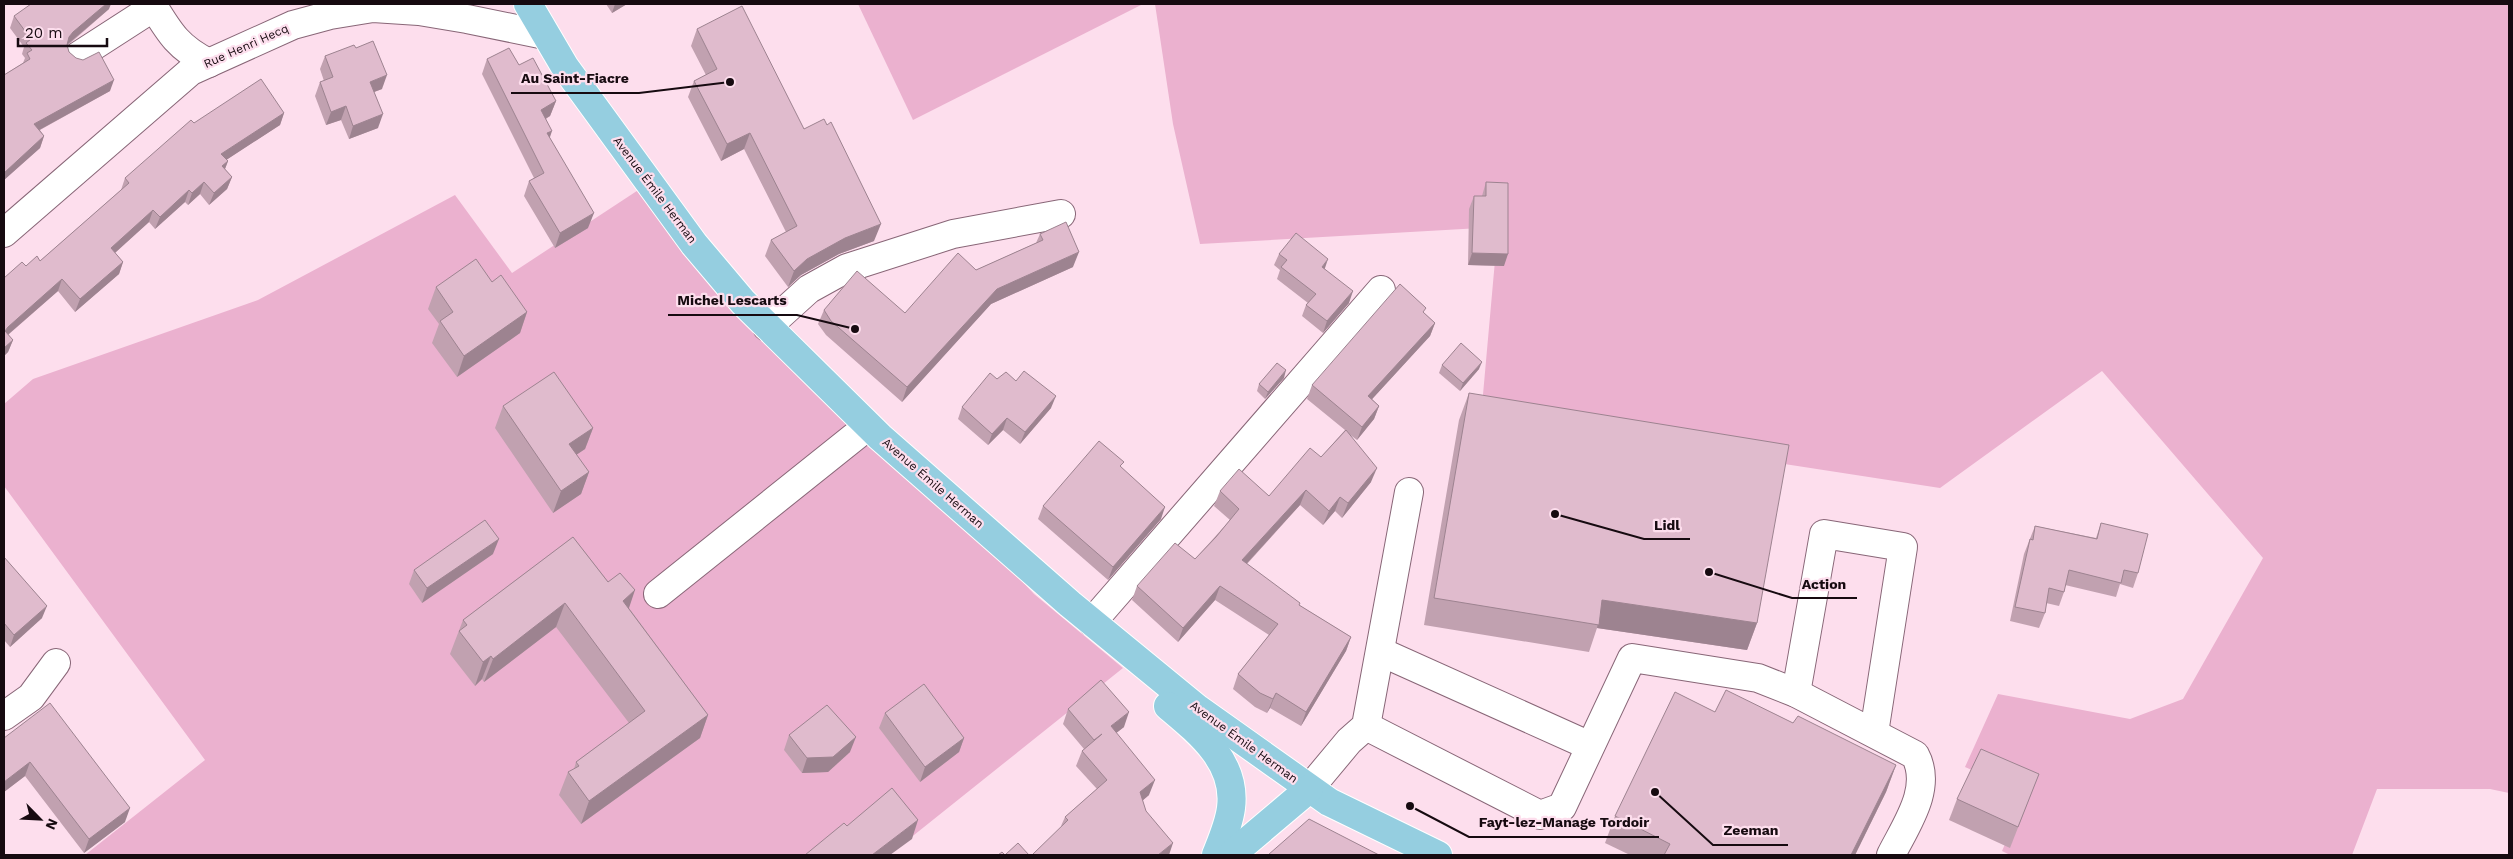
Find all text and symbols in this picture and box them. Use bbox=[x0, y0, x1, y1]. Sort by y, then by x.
scale bar bbox=[18, 15, 106, 47]
street label: Rue Henri Hecq bbox=[201, 21, 291, 71]
text: 20 m bbox=[25, 24, 63, 42]
callout: Au Saint-Fiacre bbox=[511, 64, 639, 93]
text: Au Saint-Fiacre bbox=[521, 70, 629, 86]
street label: Avenue Émile Herman bbox=[610, 134, 700, 246]
callout: Michel Lescarts bbox=[668, 286, 797, 315]
text: Michel Lescarts bbox=[677, 292, 787, 308]
street label: Avenue Émile Herman bbox=[879, 435, 987, 531]
callout: Lidl bbox=[1644, 510, 1690, 539]
text: Lidl bbox=[1654, 517, 1680, 533]
callout: Action bbox=[1792, 569, 1857, 598]
text: Action bbox=[1802, 576, 1846, 592]
street label: Avenue Émile Herman bbox=[1187, 698, 1301, 786]
north arrow bbox=[15, 794, 65, 844]
callout: Fayt-lez-Manage Tordoir bbox=[1469, 808, 1659, 837]
text: Fayt-lez-Manage Tordoir bbox=[1479, 814, 1649, 830]
text: N bbox=[42, 816, 61, 832]
callout: Zeeman bbox=[1713, 816, 1788, 845]
text: Zeeman bbox=[1724, 822, 1778, 838]

